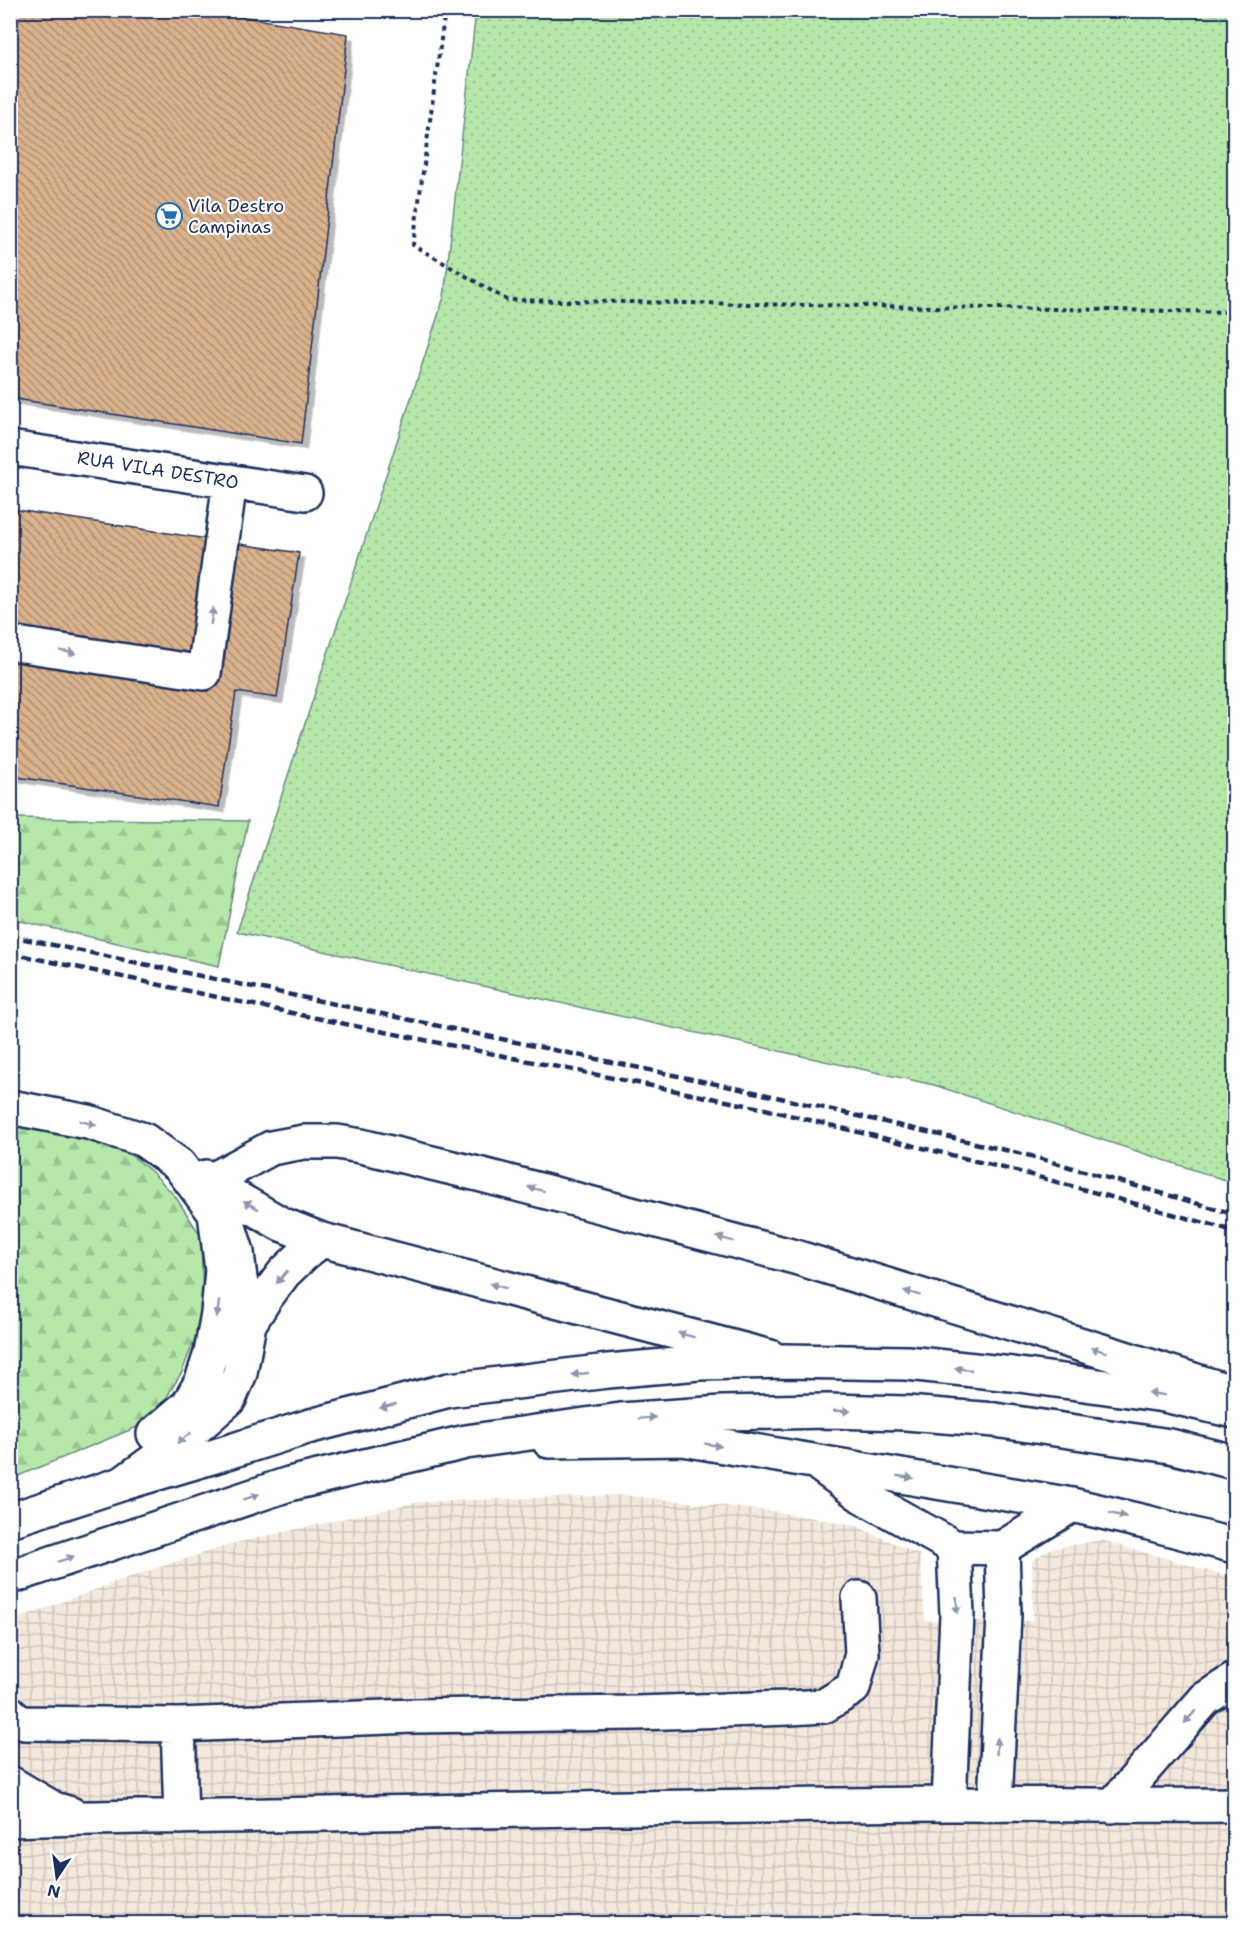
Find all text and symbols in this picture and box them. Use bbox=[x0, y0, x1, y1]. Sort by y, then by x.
place label: Vila Destro Campinas bbox=[188, 194, 284, 239]
supermarket icon: Vila Destro Campinas bbox=[154, 201, 184, 231]
street label: RUA VILA DESTRO bbox=[76, 445, 240, 495]
one-way arrow bbox=[207, 606, 216, 625]
one-way arrow bbox=[59, 648, 78, 657]
one-way arrow bbox=[79, 1118, 97, 1128]
one-way arrow bbox=[527, 1184, 545, 1194]
one-way arrow bbox=[242, 1200, 259, 1210]
one-way arrow bbox=[716, 1234, 734, 1243]
one-way arrow bbox=[276, 1270, 288, 1285]
one-way arrow bbox=[489, 1281, 507, 1290]
one-way arrow bbox=[903, 1288, 921, 1297]
one-way arrow bbox=[213, 1300, 223, 1319]
one-way arrow bbox=[677, 1330, 696, 1340]
one-way arrow bbox=[1090, 1345, 1108, 1354]
one-way arrow bbox=[954, 1364, 973, 1374]
one-way arrow bbox=[571, 1369, 590, 1378]
one-way arrow bbox=[1147, 1389, 1166, 1398]
one-way arrow bbox=[379, 1401, 397, 1411]
one-way arrow bbox=[832, 1406, 851, 1416]
one-way arrow bbox=[638, 1413, 657, 1423]
one-way arrow bbox=[176, 1432, 191, 1444]
one-way arrow bbox=[704, 1440, 723, 1449]
one-way arrow bbox=[896, 1473, 915, 1482]
one-way arrow bbox=[242, 1491, 260, 1501]
one-way arrow bbox=[1109, 1511, 1127, 1521]
one-way arrow bbox=[57, 1553, 75, 1563]
one-way arrow bbox=[952, 1596, 961, 1615]
one-way arrow bbox=[1183, 1709, 1196, 1725]
one-way arrow bbox=[993, 1736, 1002, 1755]
north arrow bbox=[27, 1847, 87, 1907]
text: N bbox=[45, 1879, 62, 1903]

